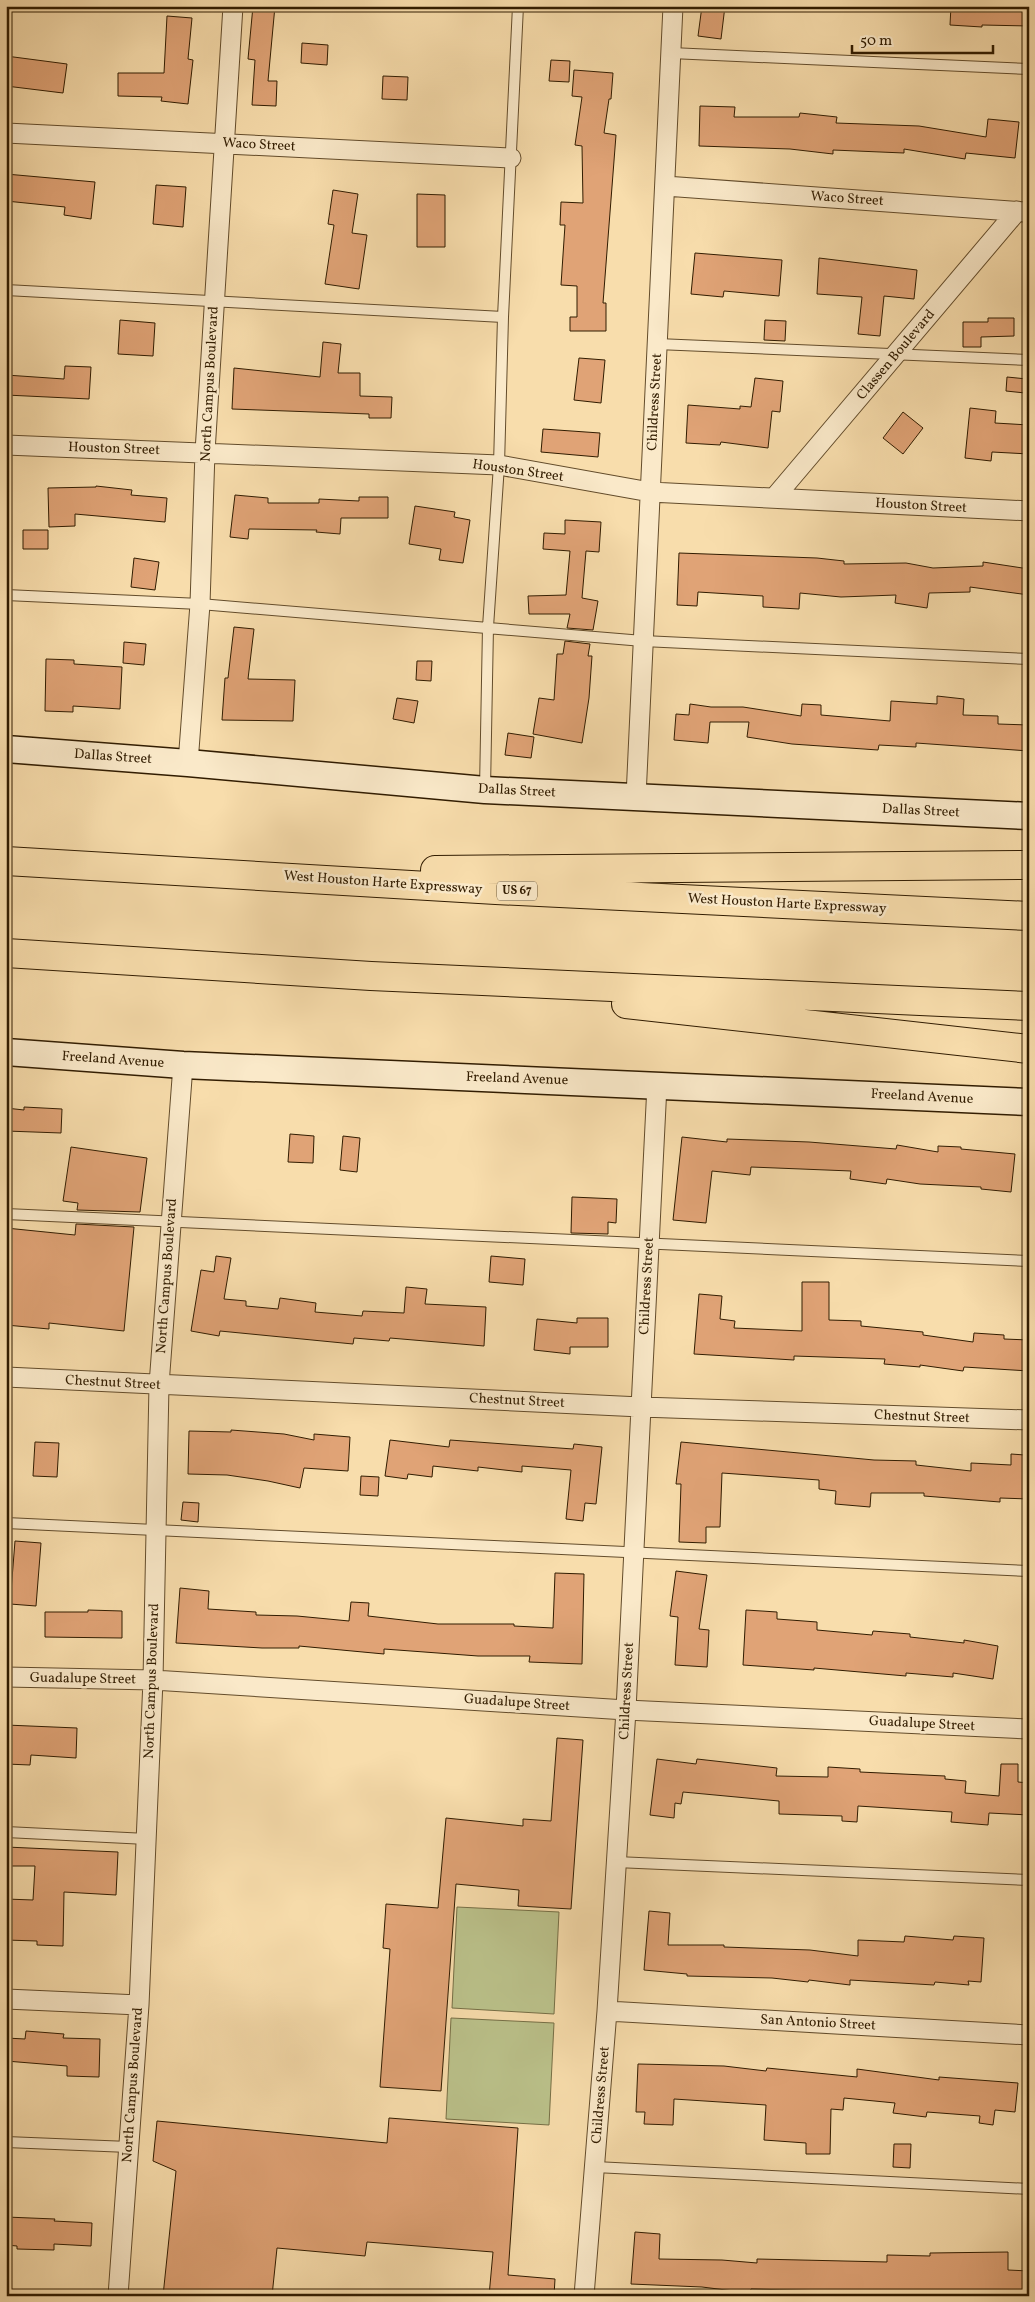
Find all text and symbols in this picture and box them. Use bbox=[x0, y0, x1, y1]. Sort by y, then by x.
scale bar bbox=[852, 22, 994, 54]
text: 50 m bbox=[860, 31, 892, 52]
street label: Waco Street bbox=[222, 134, 296, 156]
street label: Waco Street bbox=[810, 187, 884, 211]
street label: North Campus Boulevard bbox=[196, 306, 224, 462]
street label: Classen Boulevard bbox=[852, 306, 940, 404]
street label: Childress Street bbox=[643, 353, 667, 451]
street label: Houston Street bbox=[68, 438, 160, 460]
street label: Houston Street bbox=[471, 455, 565, 487]
street label: Houston Street bbox=[875, 494, 967, 518]
street label: Dallas Street bbox=[73, 745, 153, 769]
street label: Dallas Street bbox=[478, 779, 557, 803]
street label: Dallas Street bbox=[882, 799, 961, 823]
street label: West Houston Harte Expressway bbox=[283, 867, 483, 899]
road number: US 67 bbox=[497, 881, 537, 900]
street label: West Houston Harte Expressway bbox=[687, 889, 887, 919]
street label: Freeland Avenue bbox=[61, 1047, 165, 1073]
street label: Freeland Avenue bbox=[465, 1068, 569, 1090]
street label: Freeland Avenue bbox=[870, 1085, 974, 1109]
street label: North Campus Boulevard bbox=[152, 1198, 182, 1354]
street label: Childress Street bbox=[635, 1237, 659, 1335]
street label: Chestnut Street bbox=[65, 1371, 161, 1395]
street label: Chestnut Street bbox=[469, 1389, 565, 1413]
street label: Chestnut Street bbox=[874, 1406, 970, 1428]
street label: North Campus Boulevard bbox=[140, 1603, 164, 1759]
street label: Childress Street bbox=[615, 1642, 639, 1740]
street label: Guadalupe Street bbox=[30, 1669, 136, 1689]
street label: Guadalupe Street bbox=[463, 1690, 571, 1716]
street label: Guadalupe Street bbox=[868, 1712, 976, 1736]
street label: North Campus Boulevard bbox=[118, 2007, 148, 2163]
street label: San Antonio Street bbox=[760, 2010, 876, 2036]
street label: Childress Street bbox=[587, 2045, 615, 2145]

